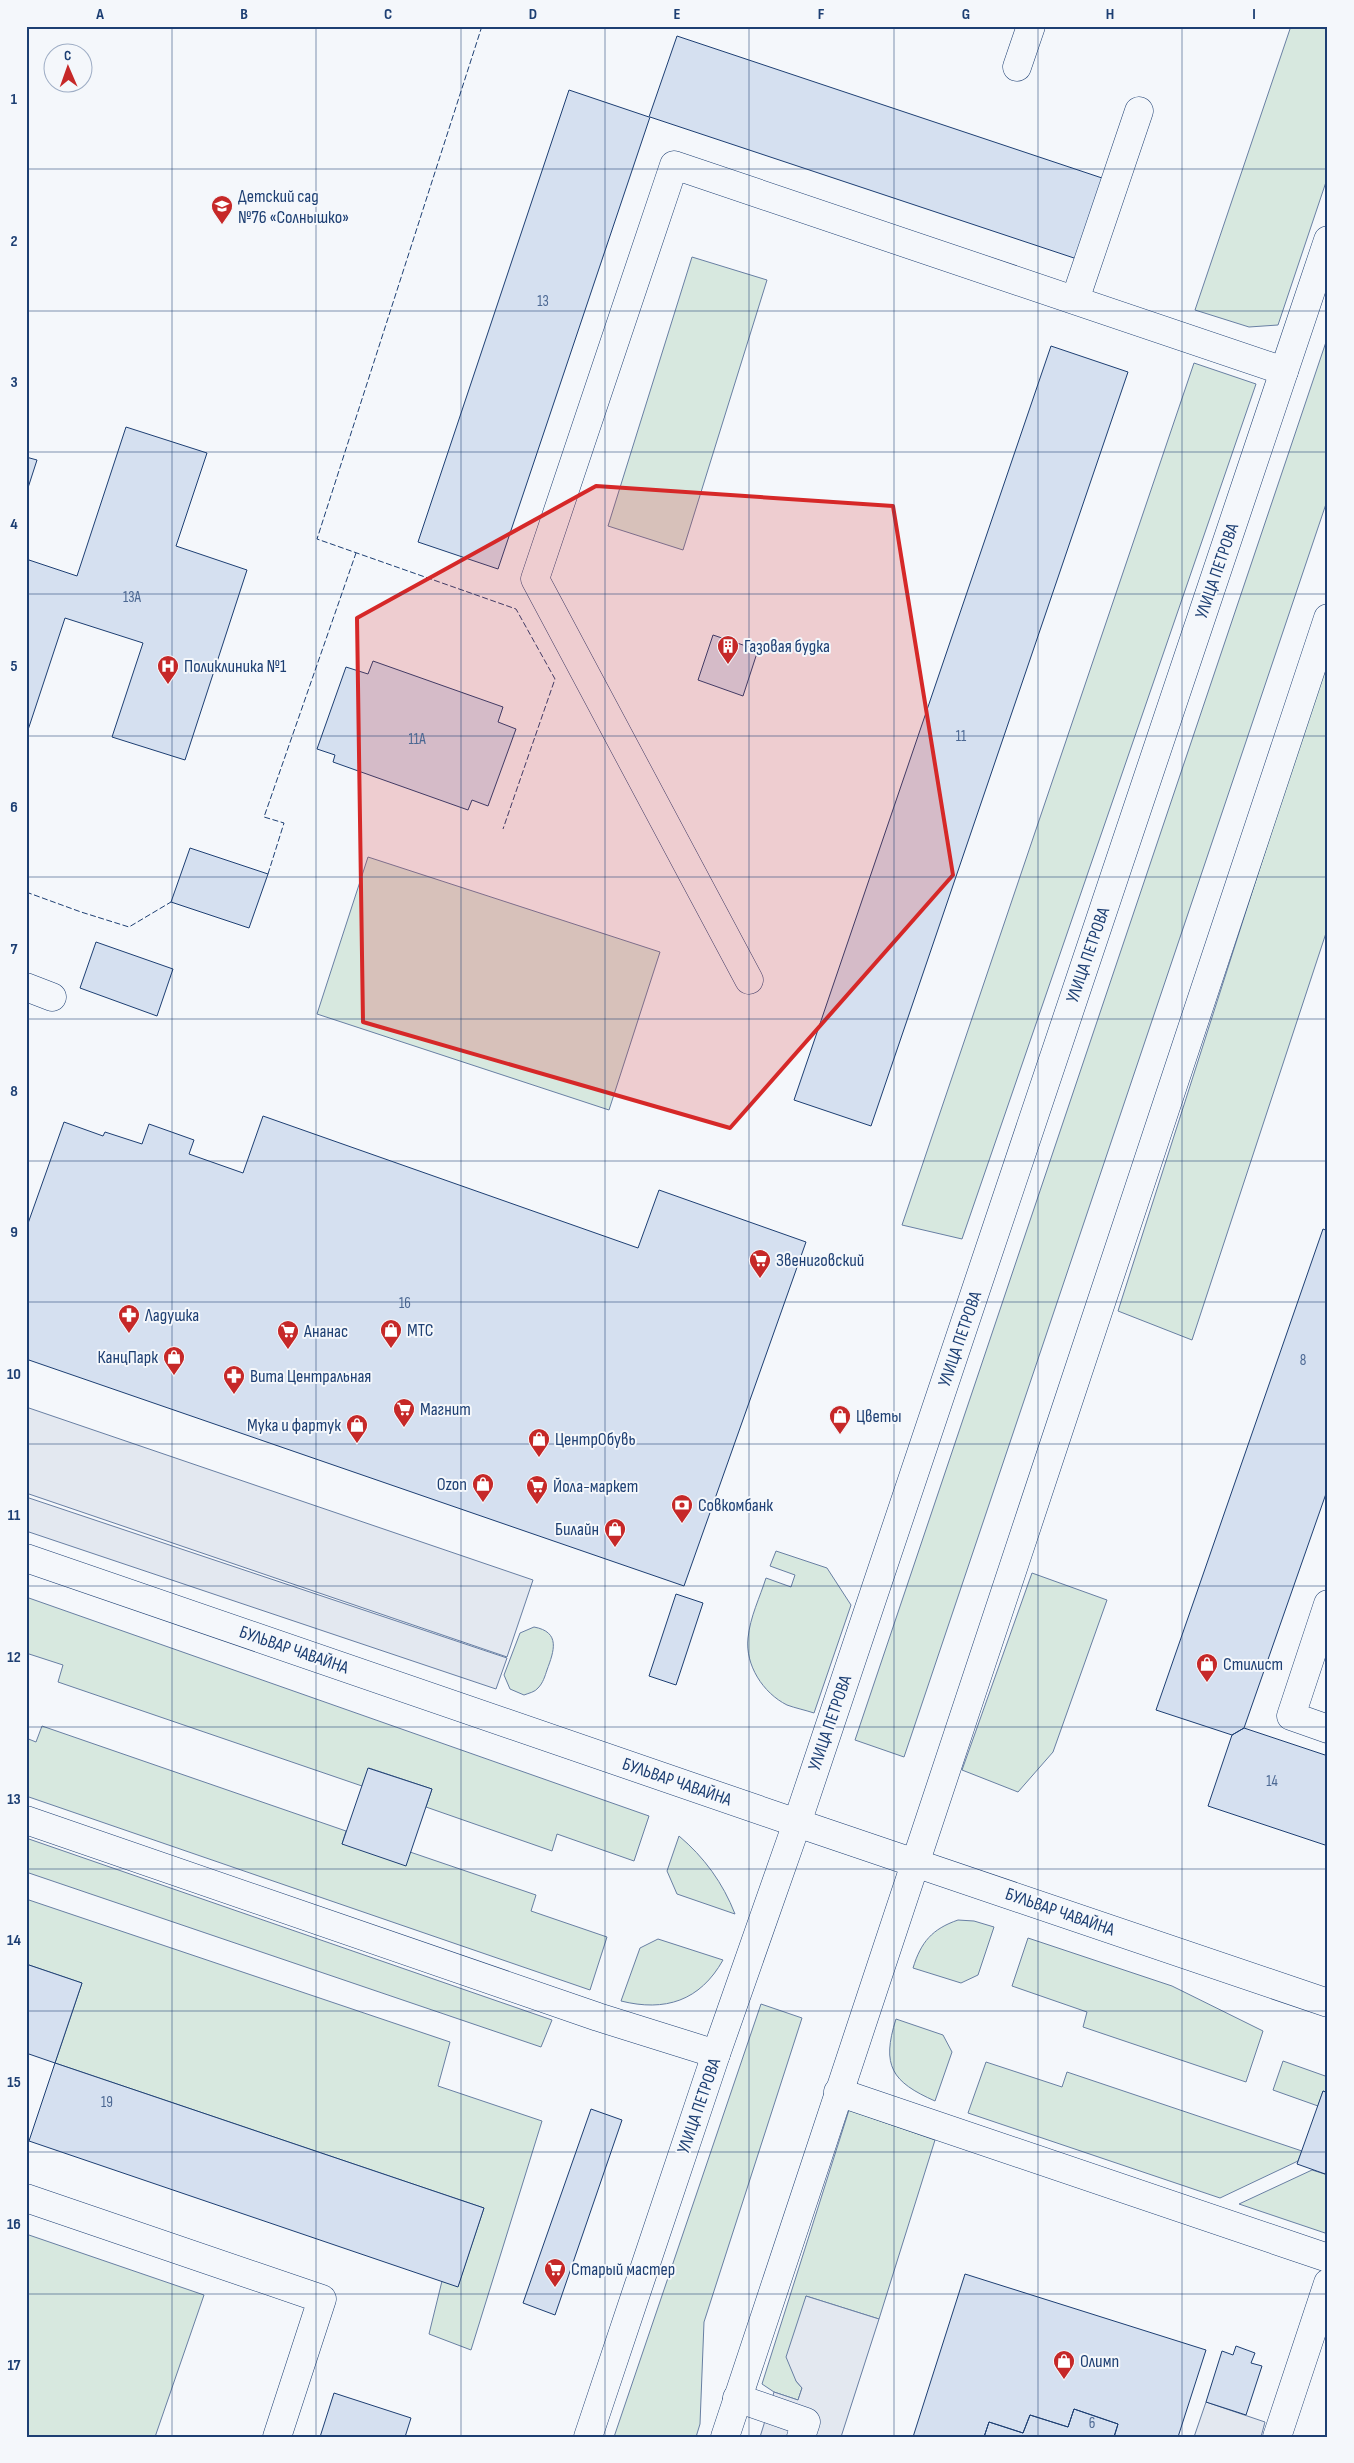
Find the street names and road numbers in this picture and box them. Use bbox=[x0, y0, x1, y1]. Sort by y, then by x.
street label: УЛИЦА ПЕТРОВА bbox=[1191, 520, 1243, 621]
street label: УЛИЦА ПЕТРОВА bbox=[1062, 904, 1114, 1005]
street label: УЛИЦА ПЕТРОВА bbox=[934, 1288, 986, 1389]
street label: БУЛЬВАР ЧАВАЙНА bbox=[237, 1621, 352, 1679]
street label: УЛИЦА ПЕТРОВА bbox=[804, 1672, 856, 1773]
street label: БУЛЬВАР ЧАВАЙНА bbox=[620, 1753, 735, 1811]
street label: БУЛЬВАР ЧАВАЙНА bbox=[1003, 1883, 1118, 1941]
street label: УЛИЦА ПЕТРОВА bbox=[673, 2055, 725, 2156]

